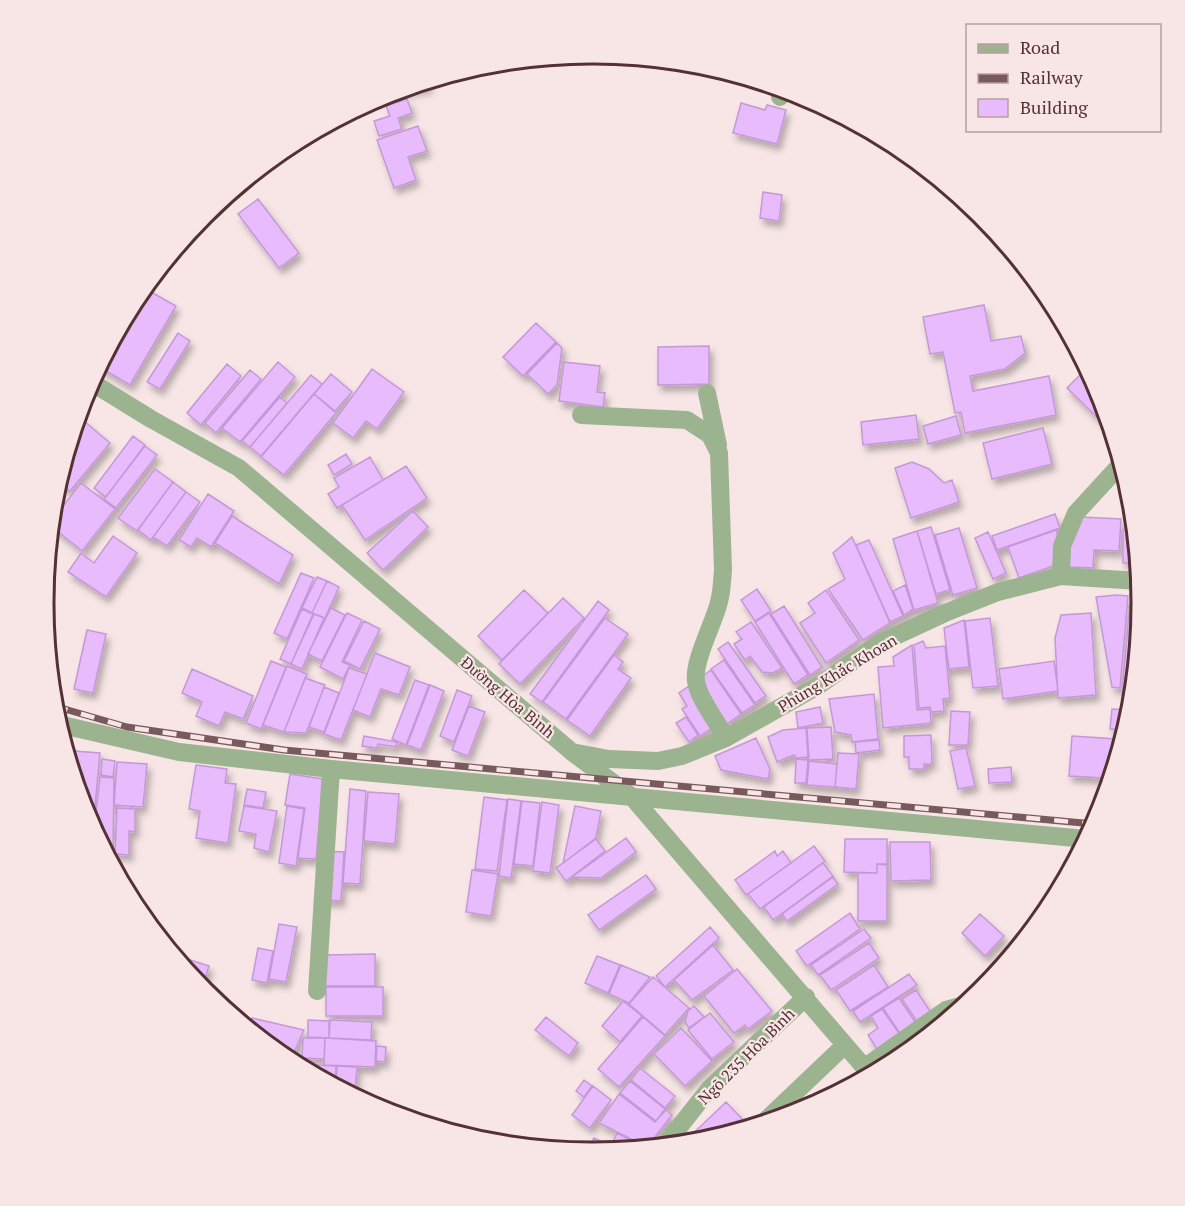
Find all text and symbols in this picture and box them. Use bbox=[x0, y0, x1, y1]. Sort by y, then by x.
legend bbox=[966, 24, 1161, 132]
text: Road bbox=[1020, 35, 1060, 59]
text: Railway bbox=[1020, 65, 1084, 89]
text: Building bbox=[1020, 95, 1088, 119]
street label: Phùng Khắc Khoan bbox=[773, 628, 901, 717]
street label: Đường Hòa Bình bbox=[456, 651, 560, 743]
street label: Ngõ 235 Hòa Bình bbox=[693, 1002, 800, 1109]

